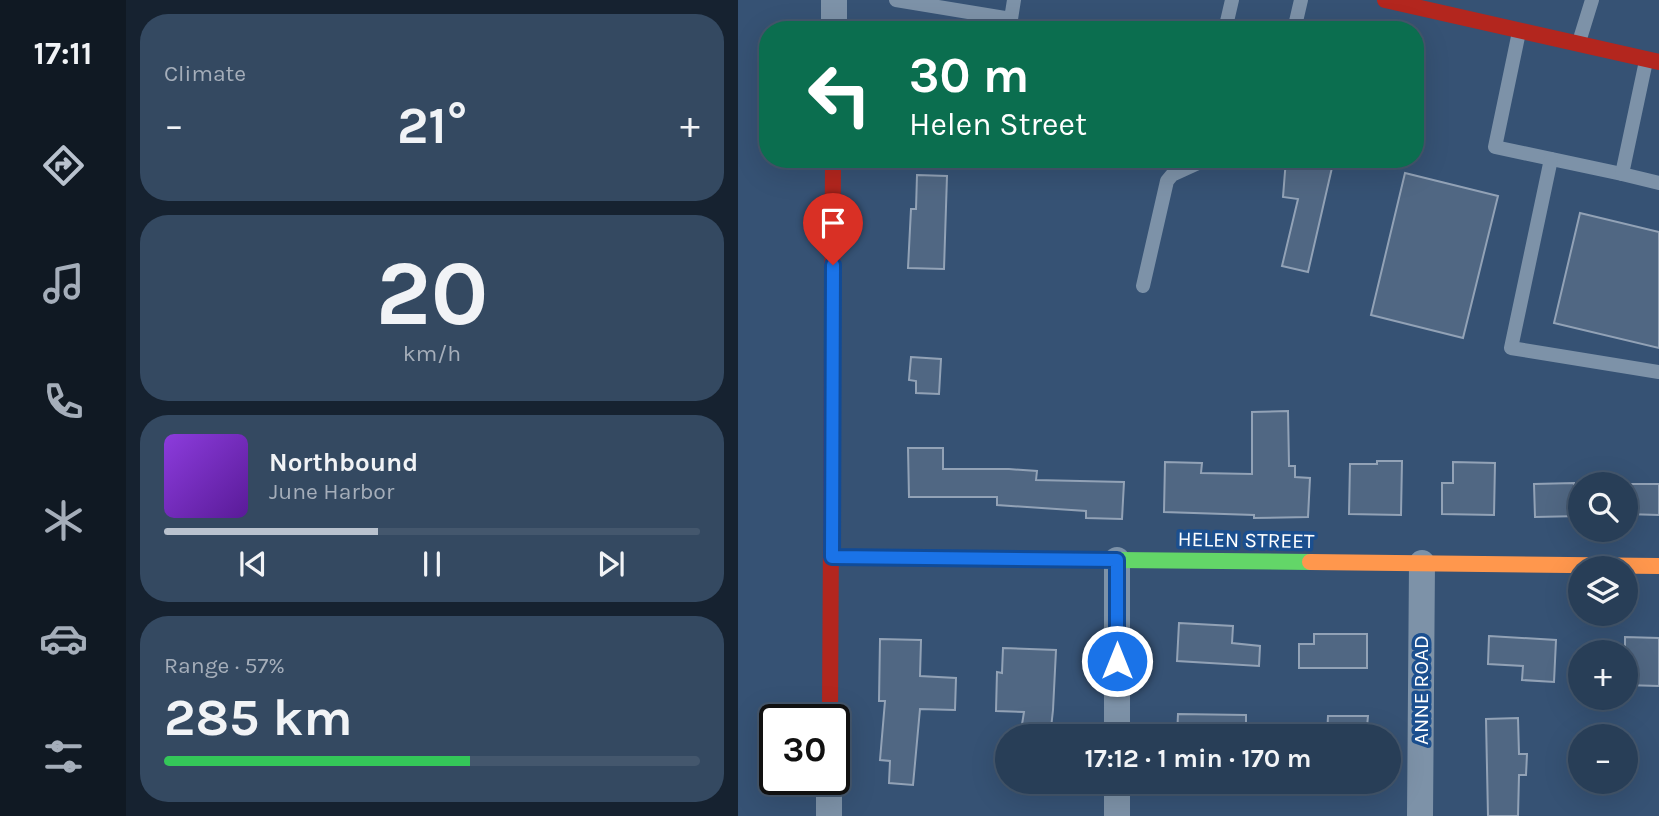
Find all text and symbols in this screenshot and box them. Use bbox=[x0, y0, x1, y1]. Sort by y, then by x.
text: 17:11 bbox=[34, 35, 92, 72]
text: 30 m bbox=[909, 47, 1029, 104]
icon: left bbox=[794, 49, 885, 140]
text: Climate bbox=[164, 60, 246, 87]
text: 21° bbox=[397, 95, 467, 156]
text: − bbox=[164, 103, 184, 148]
text: + bbox=[680, 103, 700, 148]
text: Helen Street bbox=[909, 106, 1087, 143]
icon: directions bbox=[39, 141, 88, 190]
pin bbox=[803, 193, 863, 265]
icon: arrive bbox=[814, 204, 852, 242]
text: 20 bbox=[376, 241, 488, 347]
icon: music bbox=[39, 259, 88, 308]
text: km/h bbox=[403, 340, 461, 367]
icon: phone bbox=[39, 377, 88, 426]
text: Northbound bbox=[269, 447, 418, 478]
map controls bbox=[1568, 472, 1638, 794]
button: search bbox=[1568, 472, 1638, 542]
text: June Harbor bbox=[269, 478, 394, 505]
icon: climate bbox=[39, 496, 88, 545]
street label: HELEN STREET bbox=[1177, 527, 1315, 553]
icon: previous bbox=[234, 545, 272, 583]
icon: pause bbox=[413, 545, 451, 583]
icon: next bbox=[592, 545, 630, 583]
button: layers bbox=[1568, 556, 1638, 626]
icon: car bbox=[39, 614, 88, 663]
position arrow bbox=[1080, 624, 1154, 698]
street label: ANNE ROAD bbox=[1409, 635, 1433, 745]
button: + bbox=[1568, 640, 1638, 710]
text: Range · 57% bbox=[164, 652, 285, 679]
text: 285 km bbox=[164, 687, 353, 748]
speed limit sign: 30 bbox=[759, 704, 850, 795]
button: − bbox=[1568, 724, 1638, 794]
icon: filters bbox=[39, 732, 88, 781]
text: 17:12 · 1 min · 170 m bbox=[1085, 743, 1311, 774]

